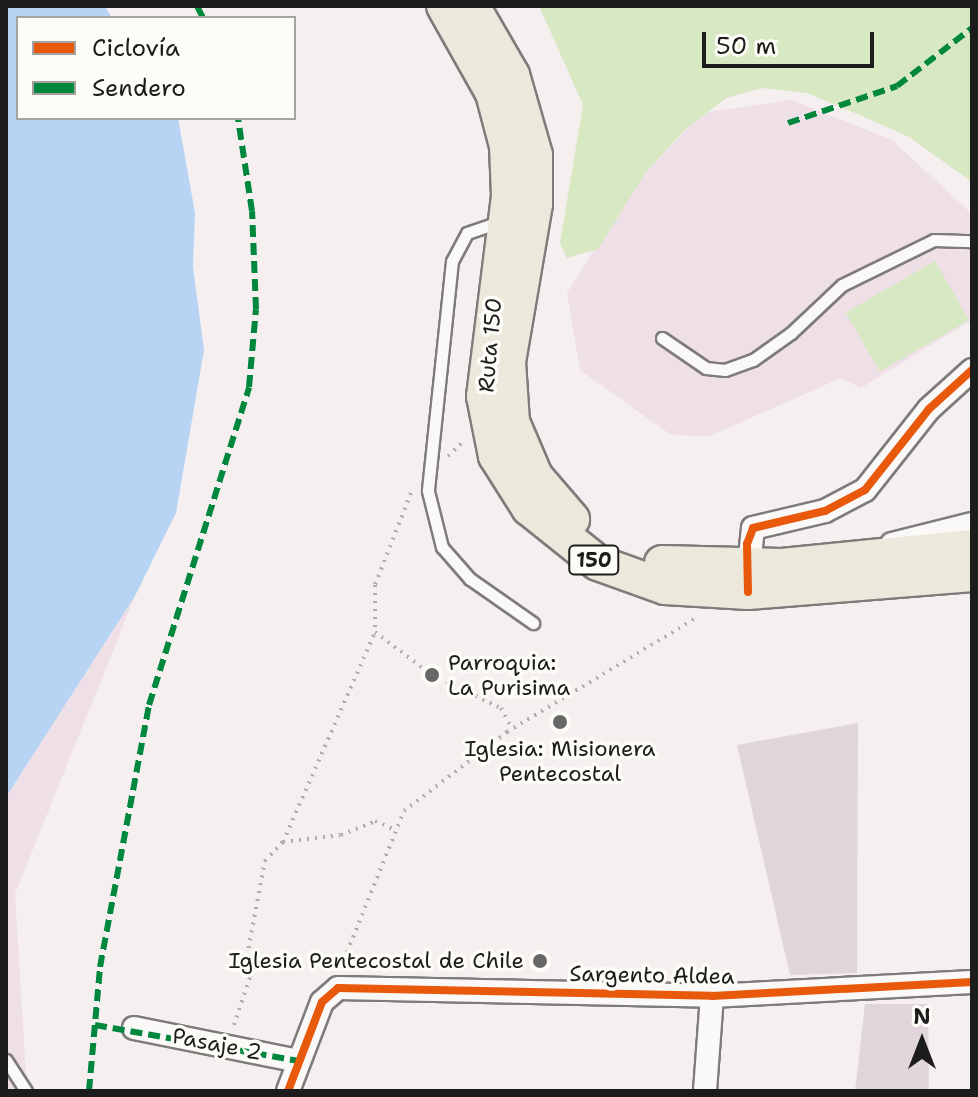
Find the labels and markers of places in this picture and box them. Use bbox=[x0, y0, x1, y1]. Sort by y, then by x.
place label: Parroquia: La Purisima bbox=[448, 649, 570, 700]
marker: Parroquia: La Purisima bbox=[423, 666, 441, 684]
marker: Iglesia: Misionera Pentecostal bbox=[551, 713, 569, 731]
place label: Iglesia: Misionera Pentecostal bbox=[464, 735, 656, 786]
place label: Iglesia Pentecostal de Chile bbox=[228, 948, 524, 974]
marker: Iglesia Pentecostal de Chile bbox=[531, 952, 549, 970]

